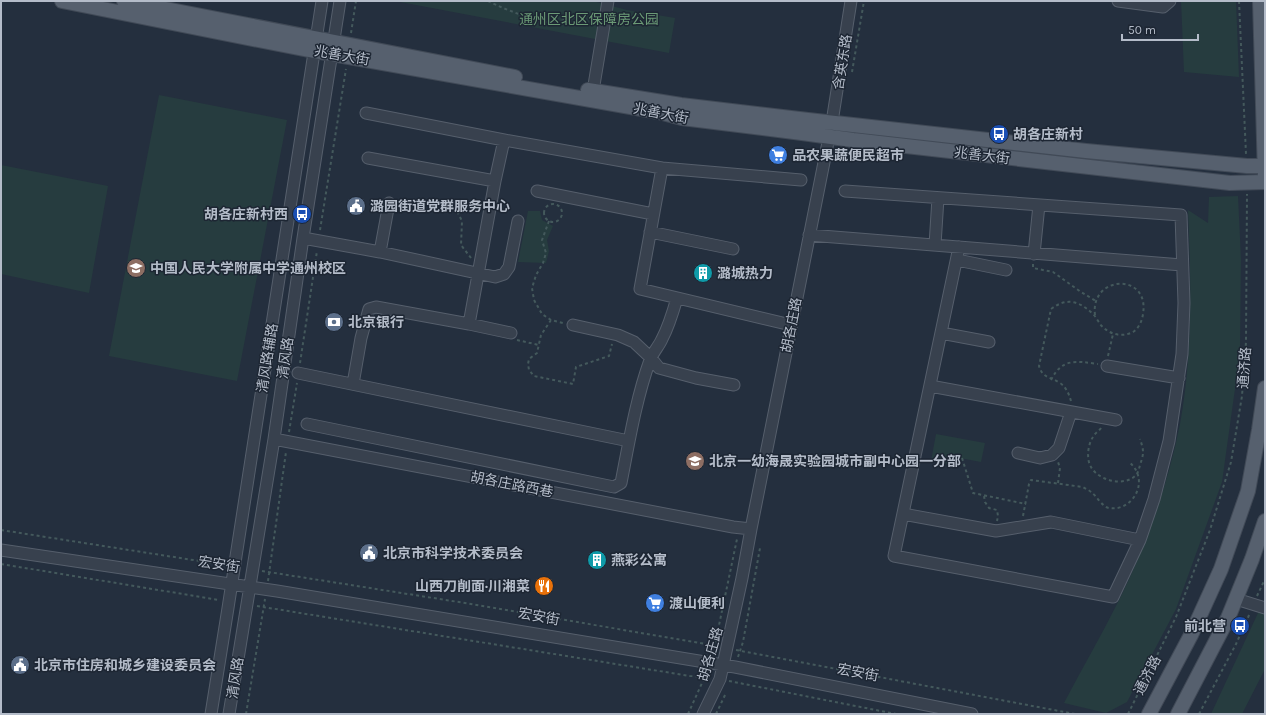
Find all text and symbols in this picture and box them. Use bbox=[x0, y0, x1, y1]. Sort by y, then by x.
park label: 通州区北区保障房公园 bbox=[519, 11, 659, 28]
scale bar bbox=[1122, 16, 1198, 42]
text: 50 m bbox=[1128, 23, 1156, 37]
street label: 含英东路 bbox=[830, 33, 855, 91]
street label: 兆善大街 bbox=[313, 42, 371, 69]
street label: 兆善大街 bbox=[632, 100, 690, 127]
bus stop icon: 胡各庄新村 bbox=[988, 123, 1010, 145]
place label: 胡各庄新村 bbox=[1013, 126, 1083, 143]
supermarket icon: 品农果蔬便民超市 bbox=[767, 144, 789, 166]
street label: 兆善大街 bbox=[953, 144, 1011, 167]
place label: 品农果蔬便民超市 bbox=[792, 147, 904, 164]
public building icon: 潞园街道党群服务中心 bbox=[345, 195, 367, 217]
place label: 潞园街道党群服务中心 bbox=[370, 198, 510, 215]
bus stop icon: 胡各庄新村西 bbox=[291, 203, 313, 225]
place label: 胡各庄新村西 bbox=[204, 206, 288, 223]
school or university icon: 中国人民大学附属中学通州校区 bbox=[125, 257, 147, 279]
place label: 中国人民大学附属中学通州校区 bbox=[150, 260, 346, 277]
building icon: 潞城热力 bbox=[692, 262, 714, 284]
place label: 潞城热力 bbox=[717, 265, 773, 282]
street label: 胡各庄路 bbox=[778, 296, 805, 354]
bank icon: 北京银行 bbox=[323, 311, 345, 333]
place label: 北京银行 bbox=[348, 314, 404, 331]
street label: 清风路辅路 bbox=[254, 322, 281, 394]
street label: 清风路 bbox=[274, 336, 297, 380]
street label: 通济路 bbox=[1235, 346, 1254, 390]
school or university icon: 北京一幼海晟实验园城市副中心园一分部 bbox=[684, 450, 706, 472]
place label: 北京一幼海晟实验园城市副中心园一分部 bbox=[709, 453, 961, 470]
street label: 胡各庄路西巷 bbox=[469, 468, 555, 501]
public building icon: 北京市科学技术委员会 bbox=[358, 542, 380, 564]
place label: 北京市科学技术委员会 bbox=[383, 545, 523, 562]
building icon: 燕彩公寓 bbox=[586, 549, 608, 571]
place label: 燕彩公寓 bbox=[611, 552, 667, 569]
street label: 宏安街 bbox=[197, 553, 241, 576]
restaurant icon: 山西刀削面·川湘菜 bbox=[533, 575, 555, 597]
place label: 山西刀削面·川湘菜 bbox=[415, 578, 530, 595]
supermarket icon: 渡山便利 bbox=[644, 592, 666, 614]
place label: 渡山便利 bbox=[669, 595, 725, 612]
street label: 宏安街 bbox=[517, 604, 561, 629]
bus stop icon: 前北营 bbox=[1229, 615, 1251, 637]
place label: 前北营 bbox=[1184, 618, 1226, 635]
street label: 胡各庄路 bbox=[695, 625, 726, 683]
street label: 通济路 bbox=[1130, 653, 1165, 698]
public building icon: 北京市住房和城乡建设委员会 bbox=[9, 654, 31, 676]
street label: 清风路 bbox=[224, 656, 247, 700]
place label: 北京市住房和城乡建设委员会 bbox=[34, 657, 216, 674]
street label: 宏安街 bbox=[836, 660, 880, 685]

